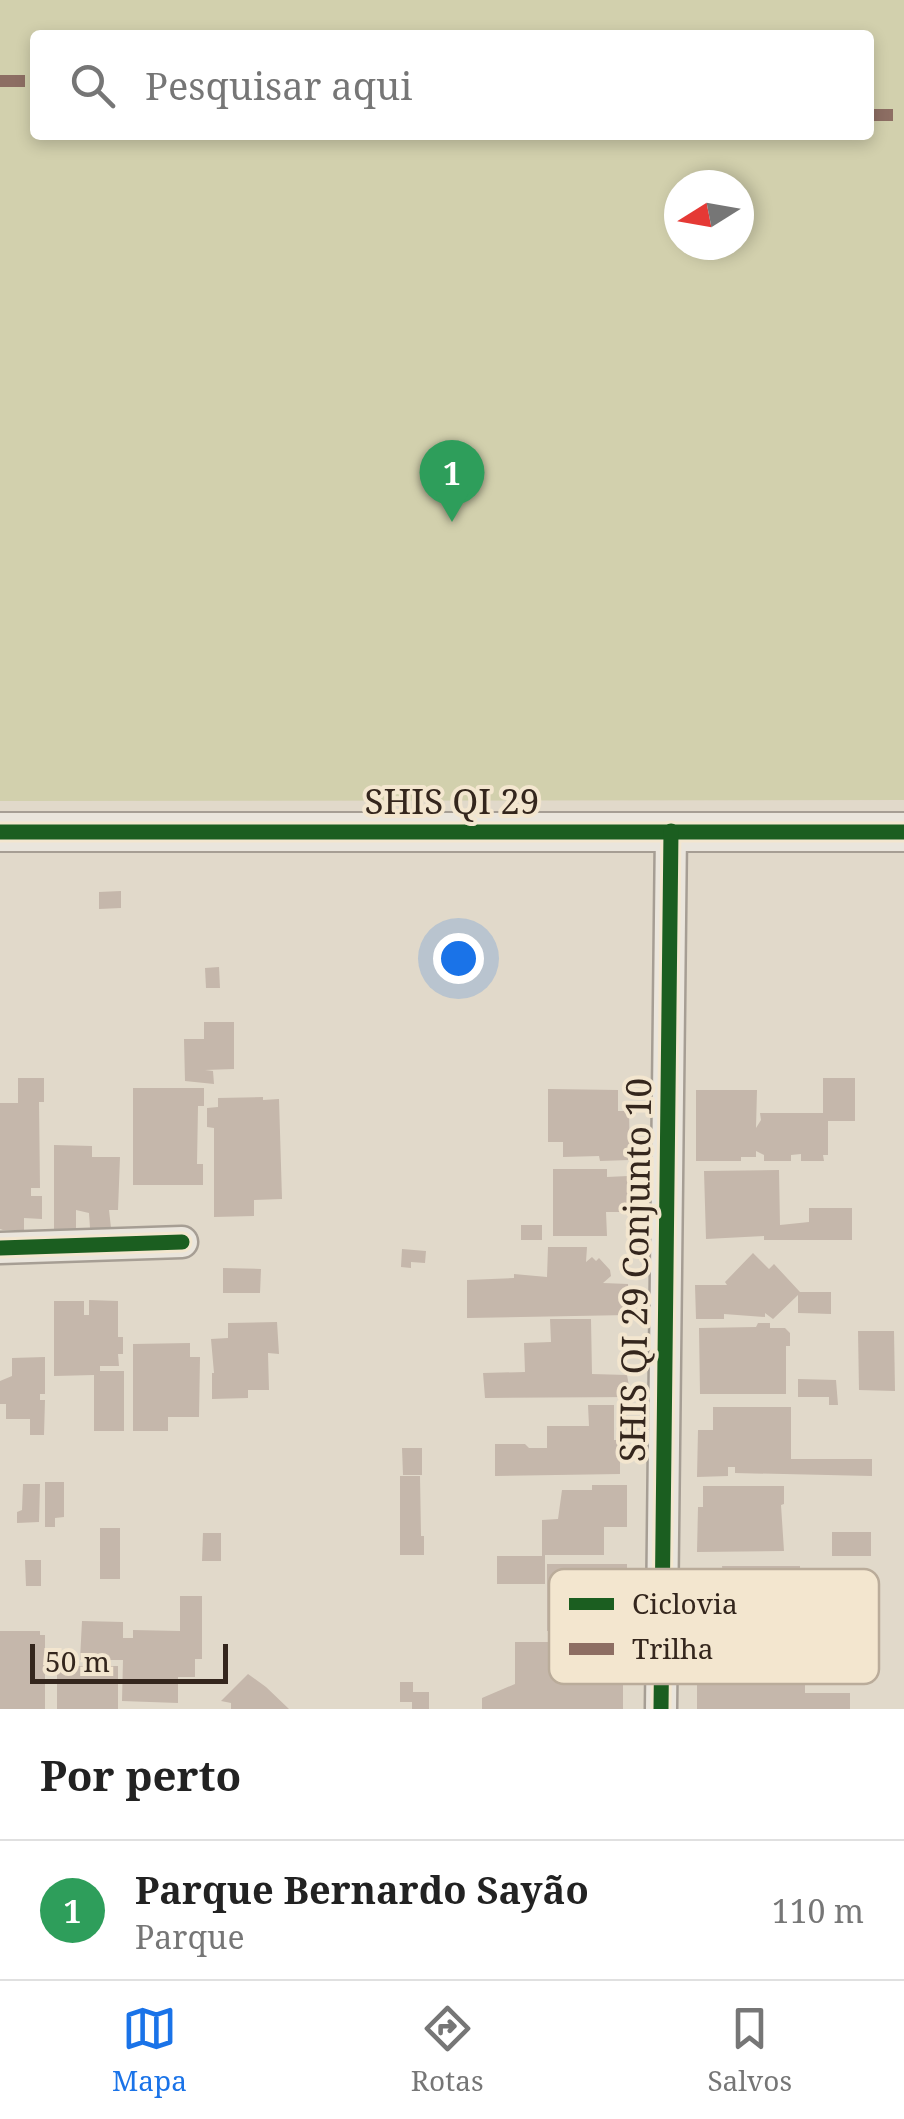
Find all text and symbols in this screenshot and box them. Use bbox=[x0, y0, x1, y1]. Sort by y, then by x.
search box bbox=[30, 30, 874, 140]
icon: search bbox=[65, 58, 120, 113]
text: Pesquisar aqui bbox=[145, 59, 412, 111]
north arrow bbox=[664, 170, 754, 260]
pin: 1 bbox=[420, 440, 484, 522]
street label: SHIS QI 29 bbox=[365, 777, 539, 824]
your location bbox=[433, 933, 484, 984]
street label: SHIS QI 29 Conjunto 10 bbox=[608, 1077, 661, 1462]
legend bbox=[549, 1569, 879, 1684]
text: Ciclovia bbox=[632, 1584, 738, 1622]
text: Trilha bbox=[632, 1629, 714, 1667]
scale bar bbox=[30, 1639, 228, 1684]
text: 50 m bbox=[45, 1642, 110, 1680]
text: Por perto bbox=[40, 1746, 241, 1803]
text: Parque Bernardo Sayão bbox=[135, 1863, 589, 1915]
text: 1 bbox=[63, 1889, 82, 1932]
text: 110 m bbox=[772, 1889, 864, 1932]
text: Parque bbox=[135, 1915, 245, 1958]
tab: Mapa bbox=[112, 2001, 187, 2099]
tab: Rotas bbox=[411, 2001, 484, 2099]
tab: Salvos bbox=[707, 2001, 792, 2099]

